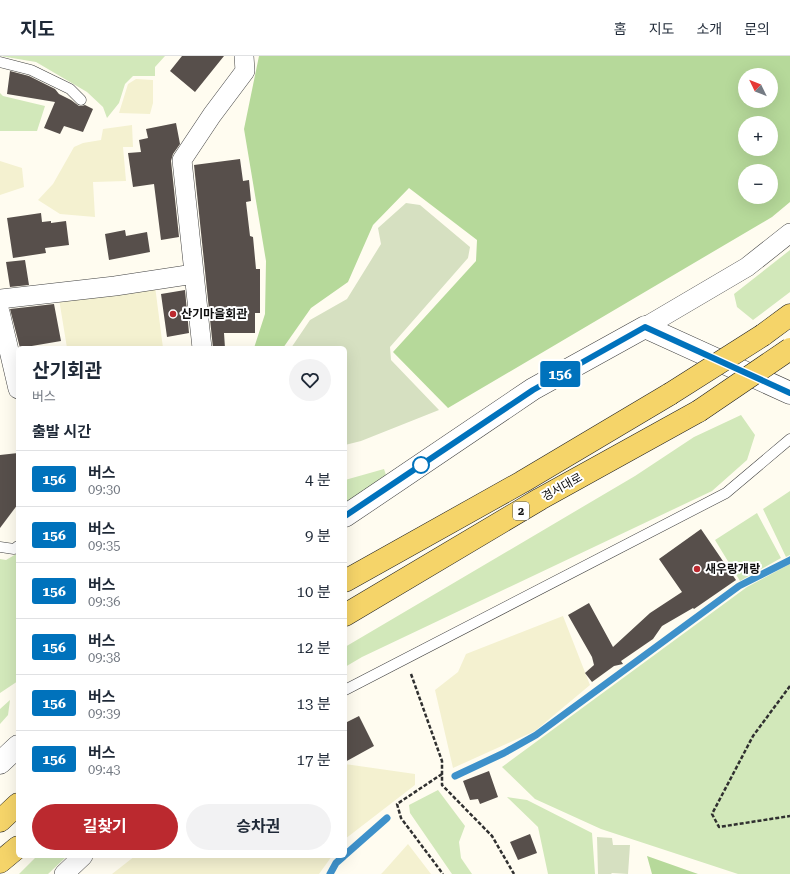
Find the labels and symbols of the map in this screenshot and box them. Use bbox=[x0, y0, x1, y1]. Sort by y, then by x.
north arrow bbox=[738, 68, 778, 108]
place label: 산기마을회관 bbox=[181, 307, 247, 321]
marker: 산기마을회관 bbox=[168, 309, 178, 319]
line badge: 156 bbox=[537, 361, 583, 387]
unlabelled marker bbox=[412, 456, 430, 474]
street label: 경서대로 bbox=[539, 470, 585, 504]
road number: 2 bbox=[513, 502, 529, 520]
place label: 새우랑개랑 bbox=[705, 562, 760, 576]
marker: 새우랑개랑 bbox=[692, 564, 702, 574]

